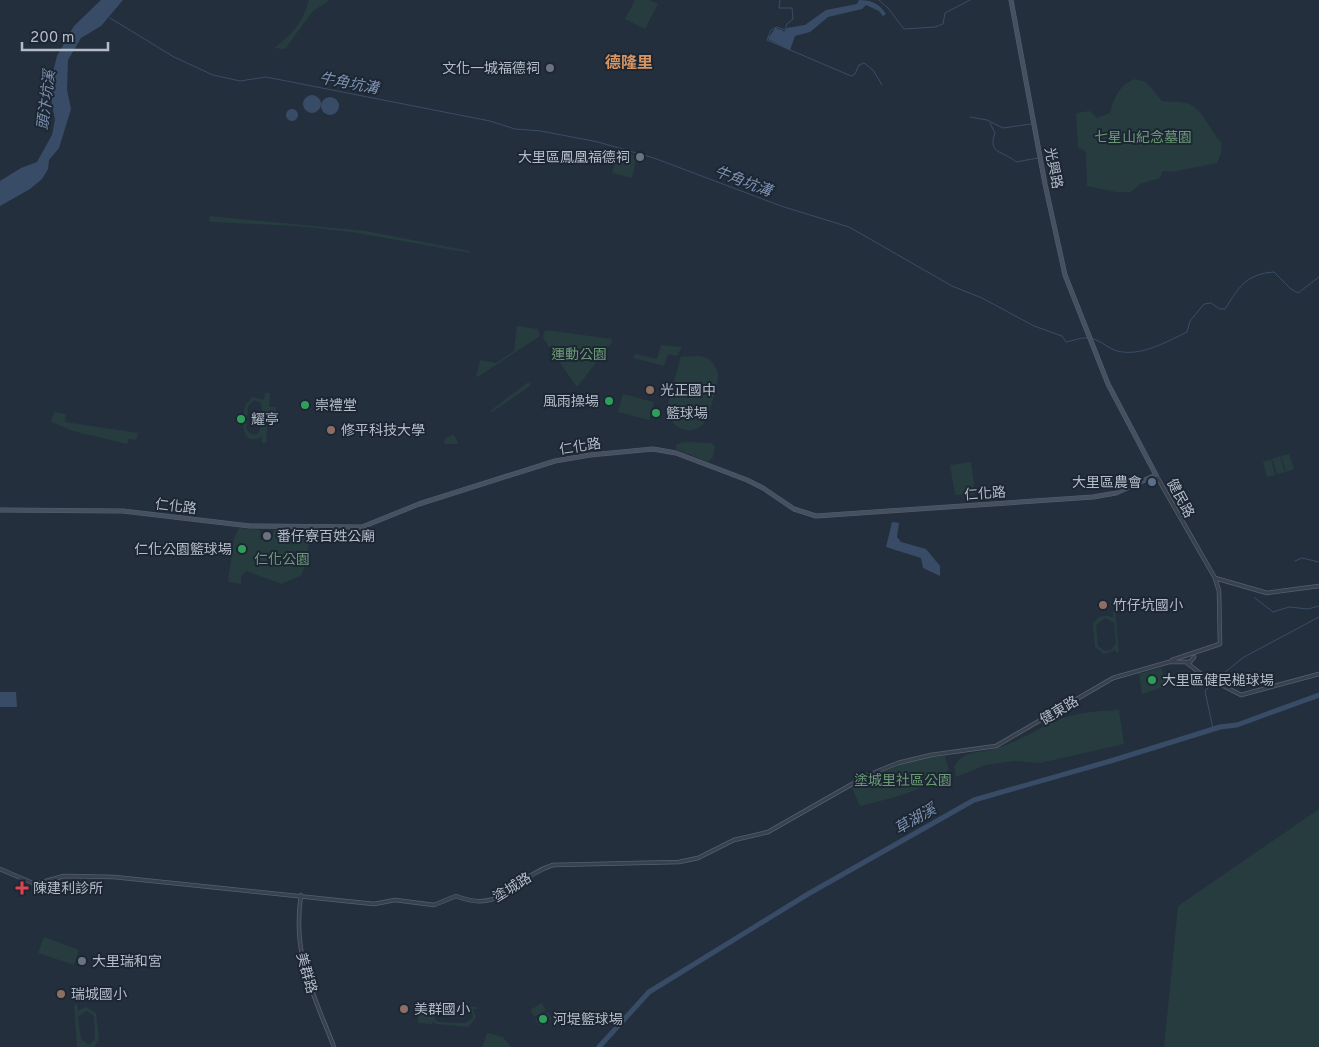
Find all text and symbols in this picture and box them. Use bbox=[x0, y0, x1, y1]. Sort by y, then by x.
scale bar bbox=[22, 20, 109, 52]
text: 200 m bbox=[30, 29, 75, 48]
district label: 德隆里 bbox=[605, 53, 653, 74]
place label: 文化一城福德祠 bbox=[442, 60, 540, 78]
marker: 文化一城福德祠 bbox=[544, 62, 556, 74]
water label: 頭汴坑溪 bbox=[34, 67, 61, 131]
water label: 牛角坑溝 bbox=[317, 69, 382, 100]
park label: 七星山紀念墓園 bbox=[1094, 129, 1192, 147]
street label: 光興路 bbox=[1040, 146, 1065, 191]
place label: 大里區鳳凰福德祠 bbox=[518, 149, 630, 167]
marker: 大里區鳳凰福德祠 bbox=[634, 151, 646, 163]
water label: 牛角坑溝 bbox=[711, 163, 776, 203]
park label: 運動公園 bbox=[551, 347, 607, 364]
place label: 光正國中 bbox=[660, 383, 716, 400]
marker: 光正國中 bbox=[644, 384, 656, 396]
place label: 風雨操場 bbox=[543, 394, 599, 411]
marker: 風雨操場 bbox=[603, 395, 615, 407]
place label: 崇禮堂 bbox=[315, 398, 357, 415]
marker: 崇禮堂 bbox=[299, 399, 311, 411]
place label: 籃球場 bbox=[666, 406, 708, 423]
marker: 籃球場 bbox=[650, 407, 662, 419]
place label: 耀亭 bbox=[251, 412, 279, 429]
marker: 耀亭 bbox=[235, 413, 247, 425]
place label: 修平科技大學 bbox=[341, 423, 425, 440]
marker: 修平科技大學 bbox=[325, 424, 337, 436]
street label: 仁化路 bbox=[558, 435, 602, 459]
place label: 大里區農會 bbox=[1072, 475, 1142, 492]
marker: 大里區農會 bbox=[1146, 476, 1158, 488]
street label: 健民路 bbox=[1162, 476, 1198, 521]
street label: 仁化路 bbox=[963, 484, 1007, 504]
street label: 仁化路 bbox=[154, 496, 198, 518]
place label: 番仔寮百姓公廟 bbox=[277, 528, 375, 546]
marker: 番仔寮百姓公廟 bbox=[261, 530, 273, 542]
place label: 仁化公園籃球場 bbox=[134, 541, 232, 559]
marker: 仁化公園籃球場 bbox=[236, 543, 248, 555]
park label: 仁化公園 bbox=[254, 551, 310, 569]
place label: 竹仔坑國小 bbox=[1113, 597, 1183, 615]
marker: 竹仔坑國小 bbox=[1097, 599, 1109, 611]
place label: 大里區健民槌球場 bbox=[1162, 672, 1274, 690]
marker: 大里區健民槌球場 bbox=[1146, 674, 1158, 686]
street label: 健東路 bbox=[1037, 692, 1082, 729]
park label: 塗城里社區公園 bbox=[854, 773, 952, 790]
water label: 草湖溪 bbox=[892, 800, 942, 840]
street label: 塗城路 bbox=[490, 870, 535, 907]
place label: 陳建利診所 bbox=[33, 880, 103, 898]
marker: 陳建利診所 bbox=[15, 881, 29, 895]
street label: 美群路 bbox=[292, 951, 320, 996]
place label: 大里瑞和宮 bbox=[92, 954, 162, 971]
marker: 大里瑞和宮 bbox=[76, 955, 88, 967]
place label: 瑞城國小 bbox=[71, 987, 127, 1004]
marker: 瑞城國小 bbox=[55, 988, 67, 1000]
place label: 美群國小 bbox=[414, 1002, 470, 1019]
marker: 美群國小 bbox=[398, 1003, 410, 1015]
place label: 河堤籃球場 bbox=[553, 1012, 623, 1029]
marker: 河堤籃球場 bbox=[537, 1013, 549, 1025]

